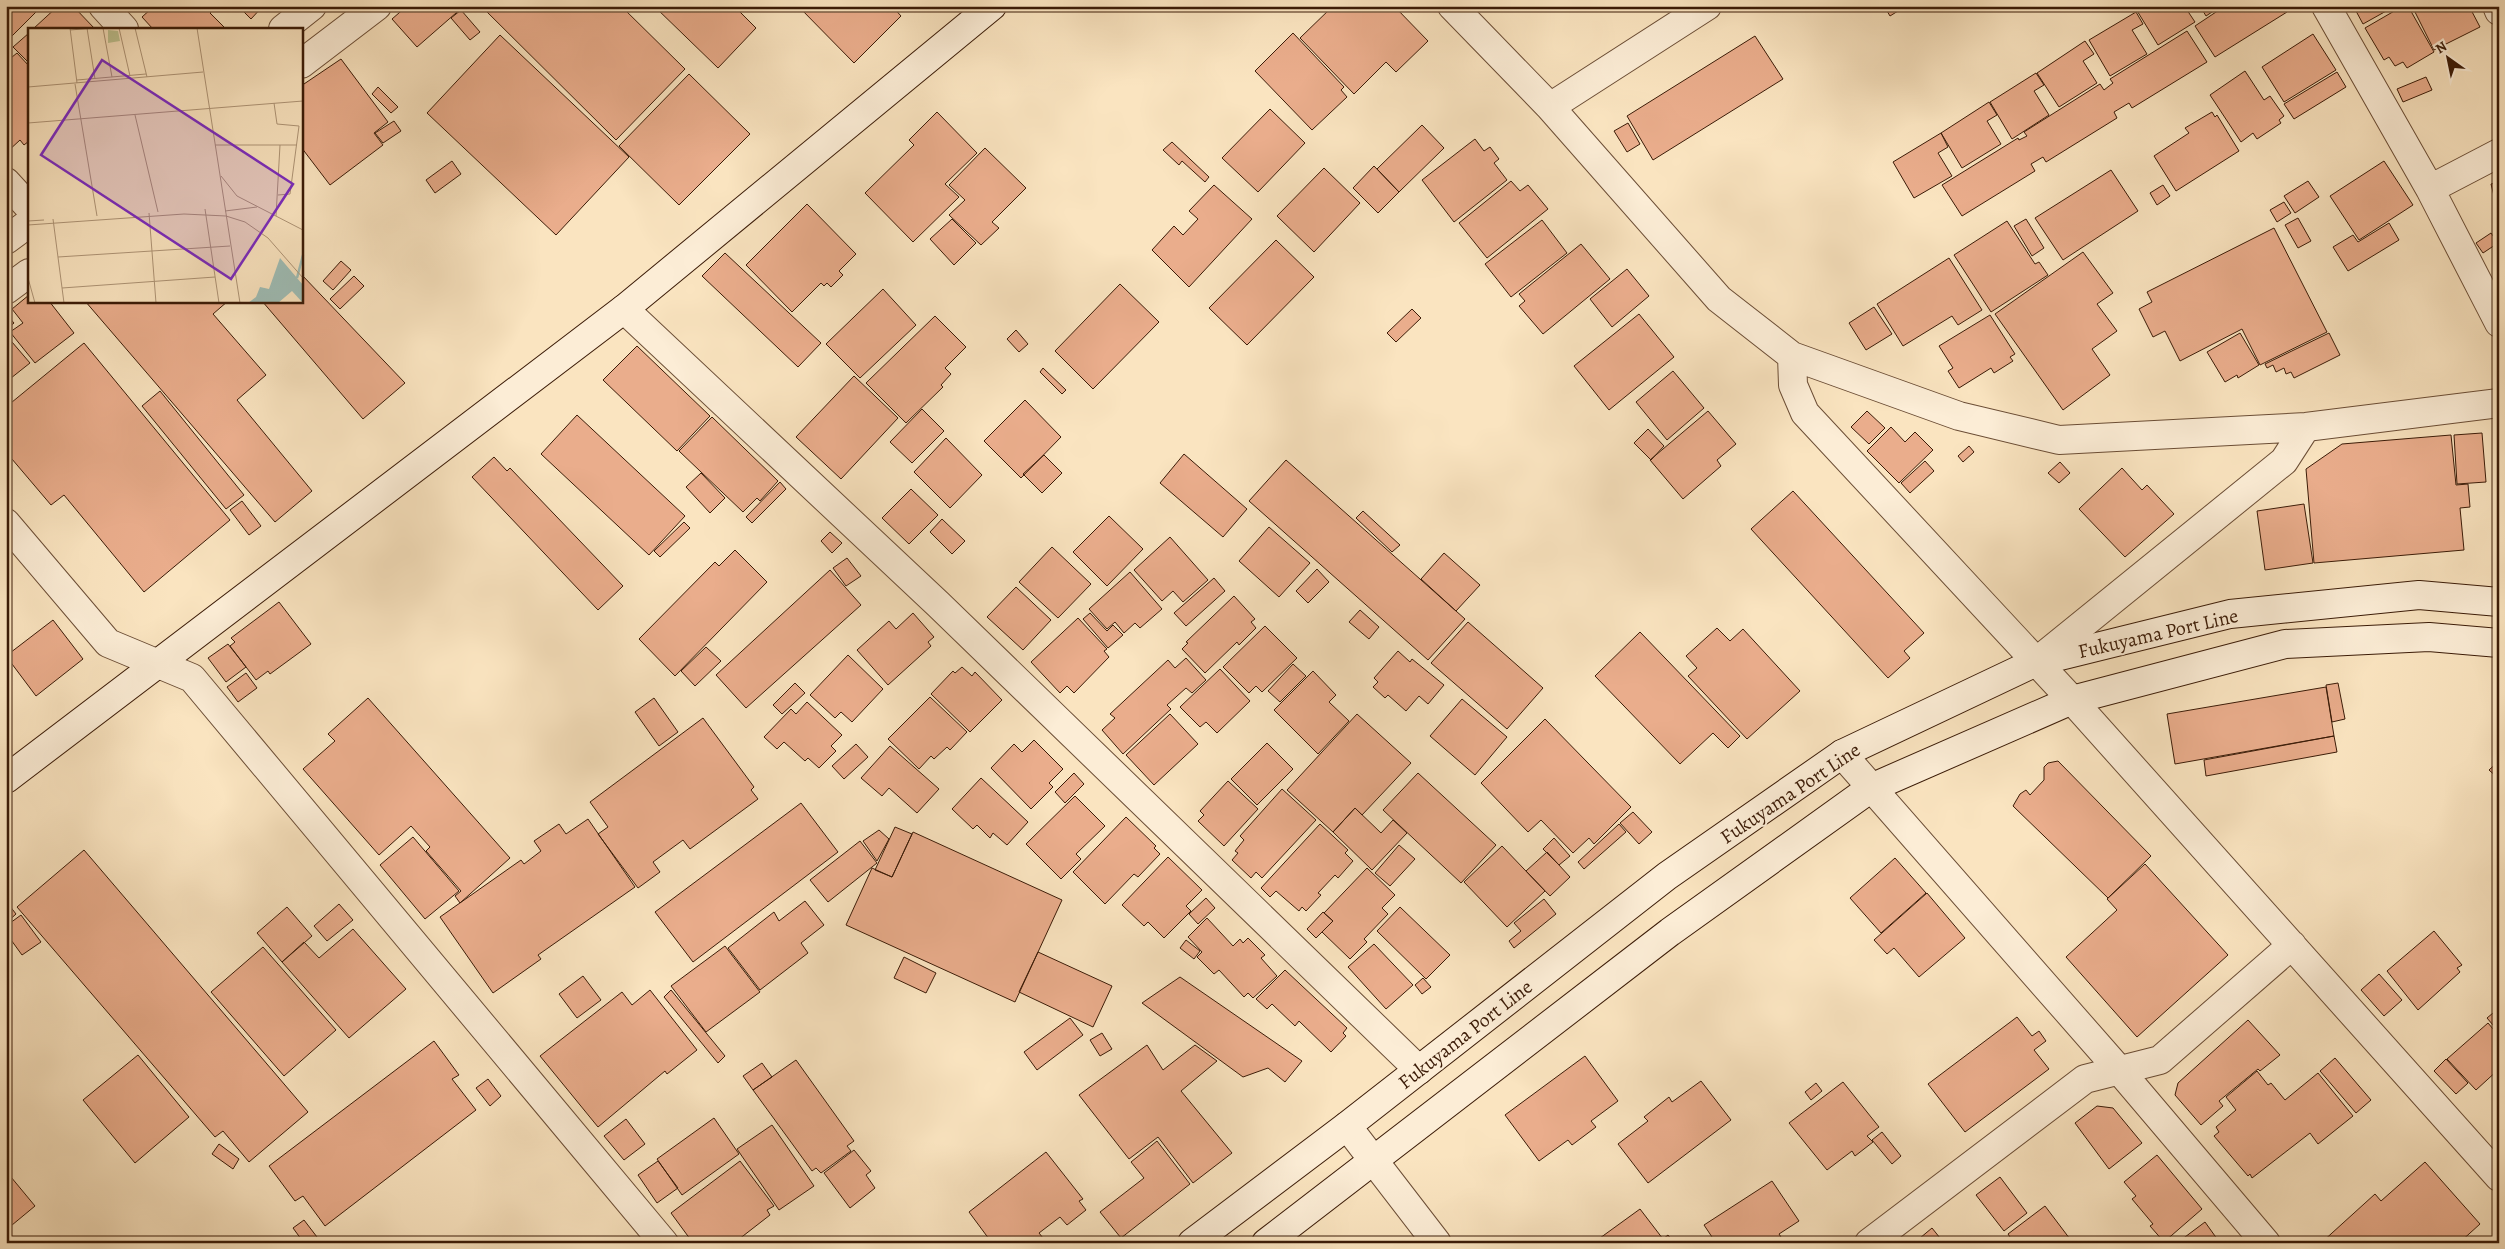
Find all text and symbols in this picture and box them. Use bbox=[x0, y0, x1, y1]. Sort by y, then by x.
inset map bbox=[28, 28, 302, 302]
north arrow bbox=[2422, 32, 2472, 82]
text: N bbox=[2432, 37, 2451, 58]
street label: Fukuyama Port Line bbox=[2075, 602, 2241, 665]
street label: Fukuyama Port Line bbox=[1715, 736, 1866, 850]
street label: Fukuyama Port Line bbox=[1393, 973, 1538, 1095]

